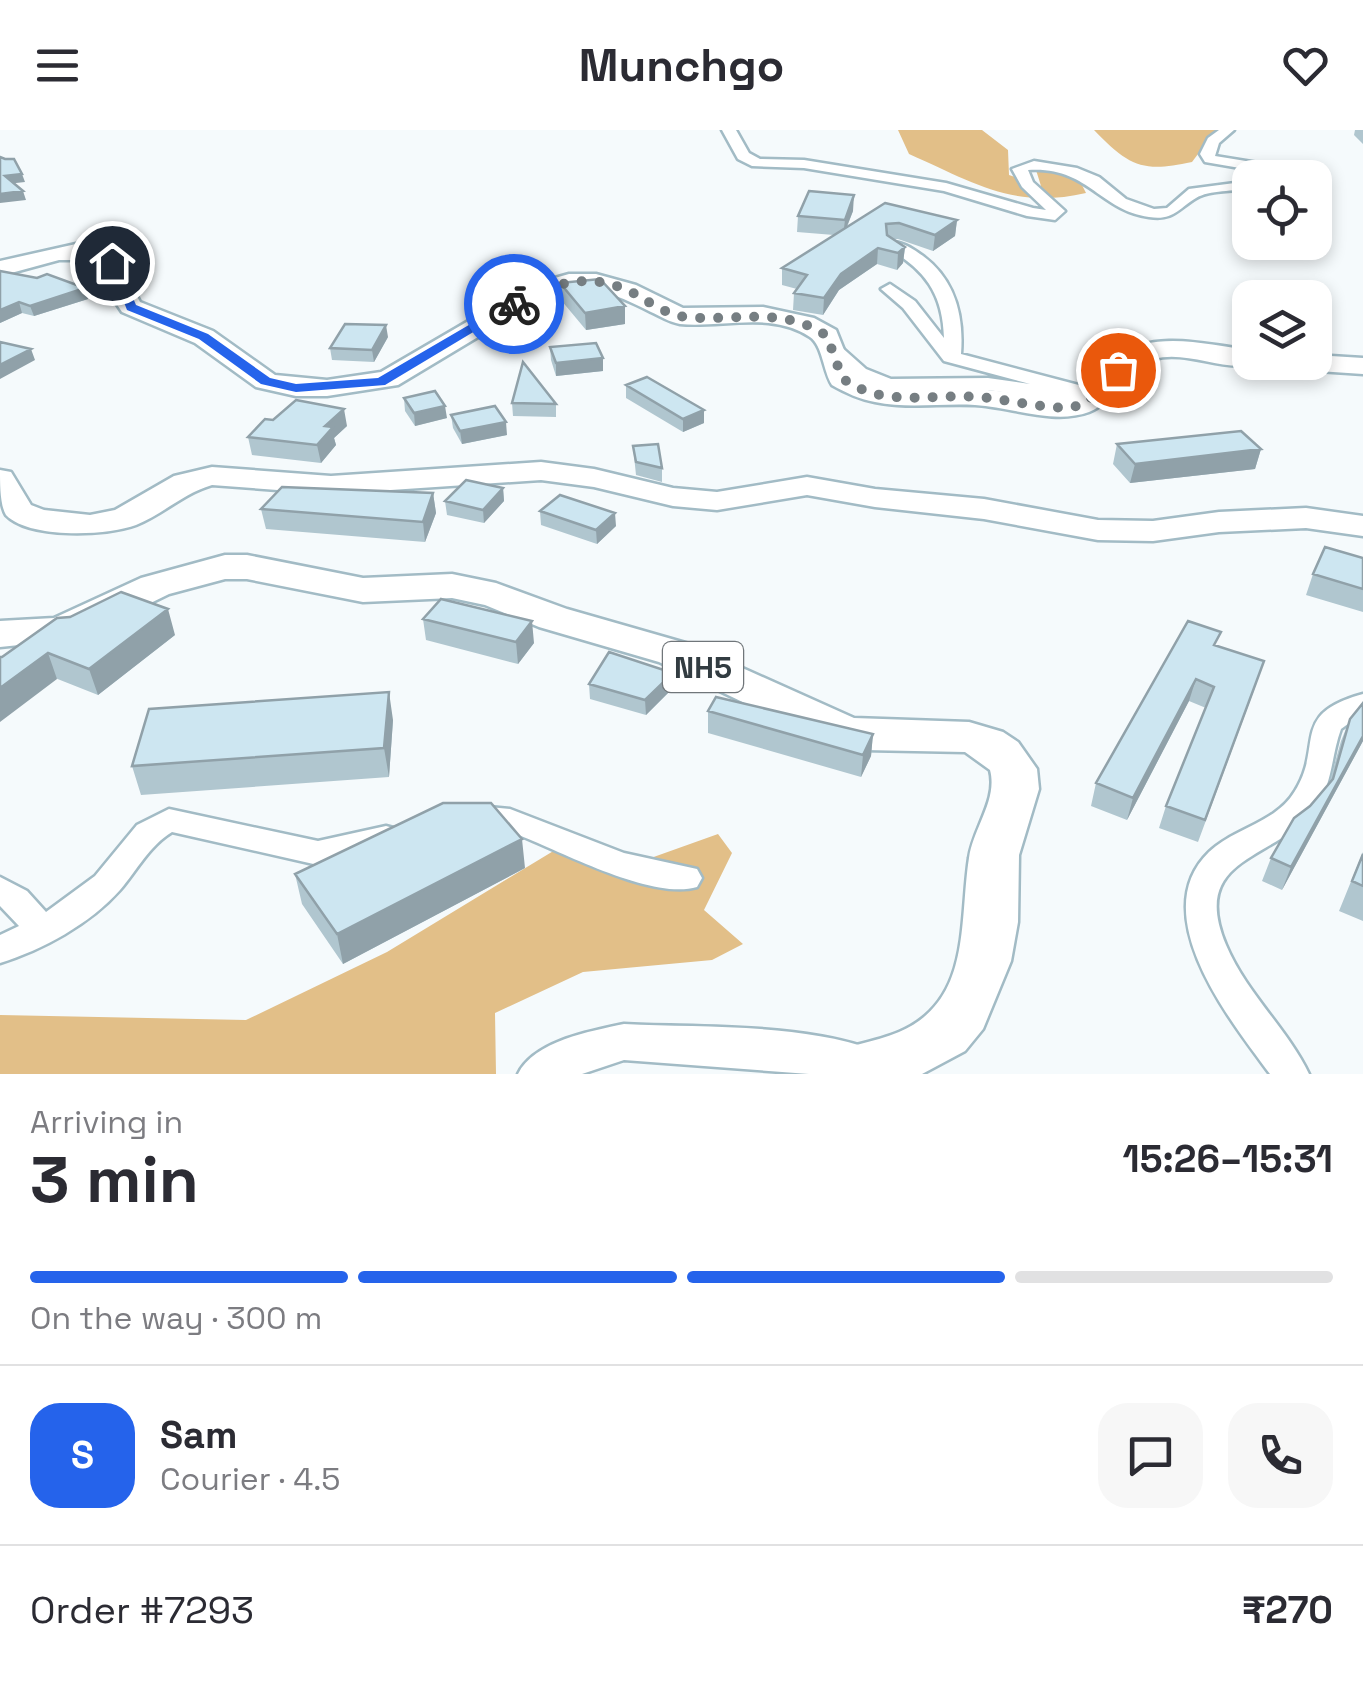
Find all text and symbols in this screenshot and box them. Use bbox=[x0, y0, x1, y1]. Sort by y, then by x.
text: Munchgo bbox=[579, 37, 784, 94]
icon: menu bbox=[30, 38, 85, 93]
icon: heart bbox=[1278, 38, 1333, 93]
map controls bbox=[1232, 160, 1332, 380]
button: locate bbox=[1232, 160, 1332, 260]
pin bbox=[70, 221, 155, 306]
icon: home bbox=[85, 236, 140, 291]
courier bbox=[464, 254, 564, 354]
icon: bike bbox=[487, 277, 542, 332]
button: layers bbox=[1232, 280, 1332, 380]
pin bbox=[1076, 328, 1161, 413]
icon: bag bbox=[1091, 343, 1146, 398]
road number: NH5 bbox=[663, 642, 743, 692]
text: Arriving in bbox=[30, 1102, 183, 1142]
text: 15:26–15:31 bbox=[1123, 1135, 1333, 1183]
text: 3 min bbox=[30, 1138, 199, 1221]
text: On the way · 300 m bbox=[30, 1298, 322, 1338]
button: chat bbox=[1098, 1403, 1203, 1508]
button: phone bbox=[1228, 1403, 1333, 1508]
text: Sam bbox=[160, 1411, 237, 1459]
text: S bbox=[71, 1431, 94, 1479]
text: Courier · 4.5 bbox=[160, 1459, 341, 1499]
text: Order #7293 bbox=[30, 1586, 254, 1634]
text: ₹270 bbox=[1242, 1586, 1333, 1634]

